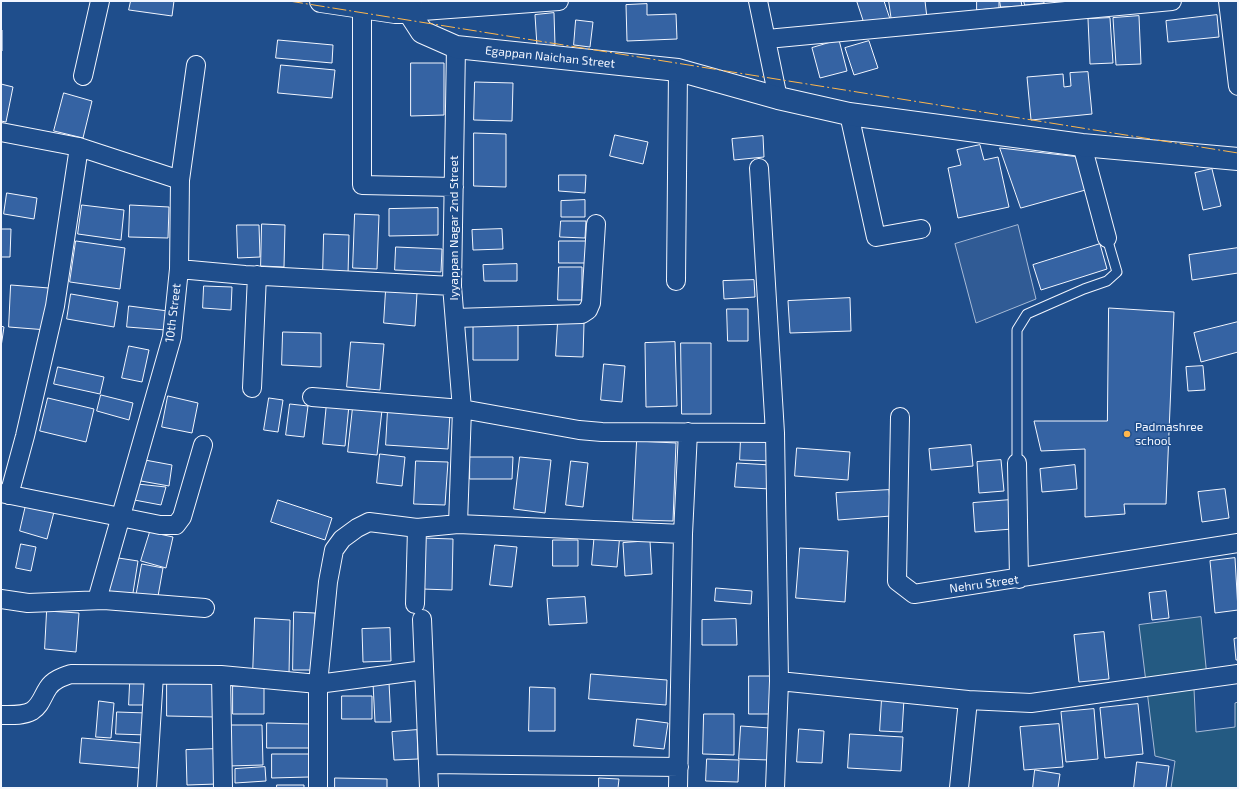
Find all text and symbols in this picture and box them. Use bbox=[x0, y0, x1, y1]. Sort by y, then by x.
street label: Egappan Naichan Street bbox=[484, 43, 616, 71]
street label: Iyyappan Nagar 2nd Street bbox=[447, 156, 461, 300]
street label: 10th Street bbox=[162, 283, 184, 343]
place label: Padmashree school bbox=[1135, 420, 1203, 448]
marker: Padmashree school bbox=[1122, 429, 1132, 439]
street label: Nehru Street bbox=[949, 572, 1019, 596]

